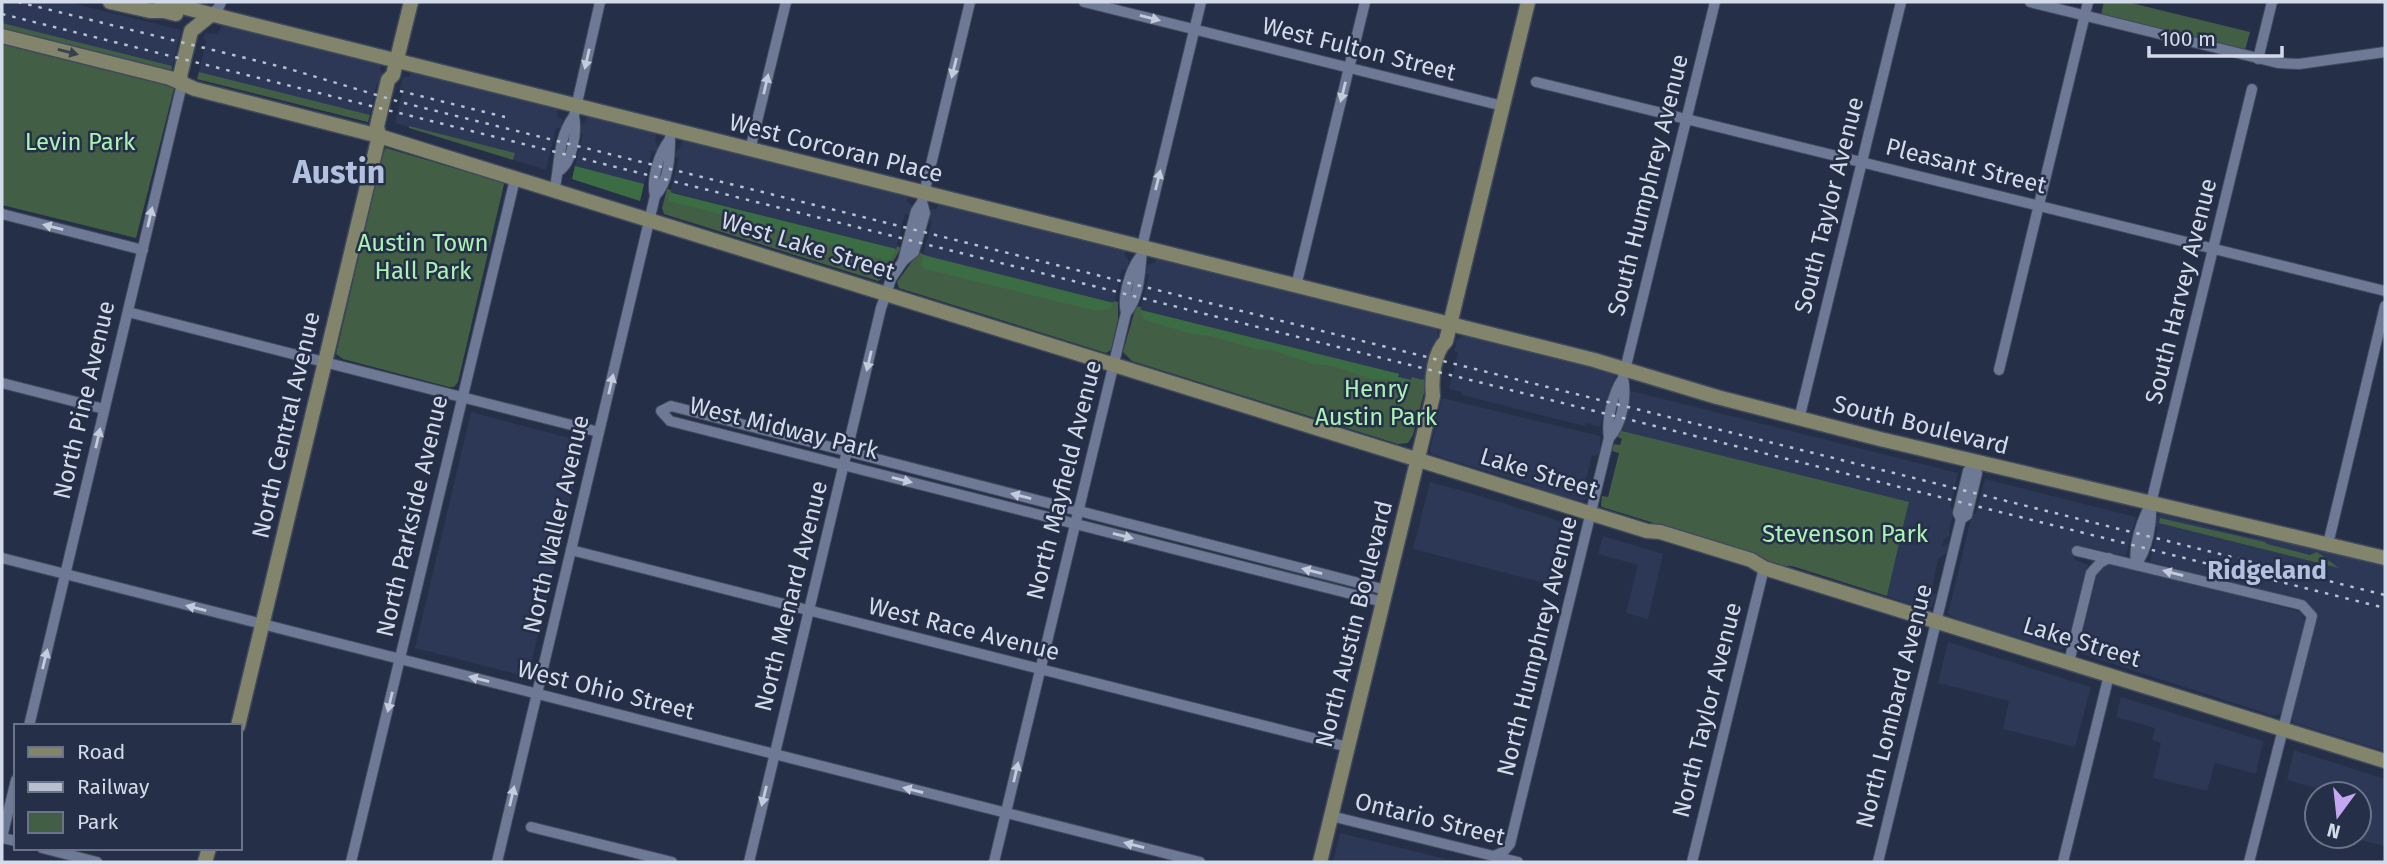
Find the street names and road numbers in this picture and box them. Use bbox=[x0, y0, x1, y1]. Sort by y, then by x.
street label: West Fulton Street bbox=[1259, 11, 1459, 87]
street label: South Humphrey Avenue bbox=[1602, 51, 1694, 319]
street label: South Taylor Avenue bbox=[1789, 94, 1869, 316]
street label: West Corcoran Place bbox=[726, 108, 946, 188]
street label: Pleasant Street bbox=[1883, 133, 2050, 200]
street label: South Harvey Avenue bbox=[2139, 175, 2223, 407]
street label: West Lake Street bbox=[718, 206, 899, 286]
street label: North Pine Avenue bbox=[48, 298, 120, 502]
street label: North Central Avenue bbox=[246, 309, 326, 541]
street label: North Mayfield Avenue bbox=[1021, 357, 1107, 603]
street label: South Boulevard bbox=[1830, 390, 2012, 460]
street label: West Midway Park bbox=[687, 391, 882, 465]
street label: North Parkside Avenue bbox=[371, 392, 453, 640]
street label: North Waller Avenue bbox=[517, 412, 595, 636]
street label: Lake Street bbox=[1477, 442, 1601, 504]
street label: North Menard Avenue bbox=[749, 478, 833, 714]
street label: North Austin Boulevard bbox=[1310, 498, 1398, 750]
street label: North Humphrey Avenue bbox=[1491, 513, 1583, 779]
street label: North Lombard Avenue bbox=[1850, 581, 1938, 831]
street label: West Race Avenue bbox=[865, 592, 1063, 666]
street label: North Taylor Avenue bbox=[1667, 600, 1747, 820]
street label: Lake Street bbox=[2020, 611, 2144, 673]
street label: West Ohio Street bbox=[514, 654, 698, 726]
street label: Ontario Street bbox=[1352, 787, 1508, 851]

